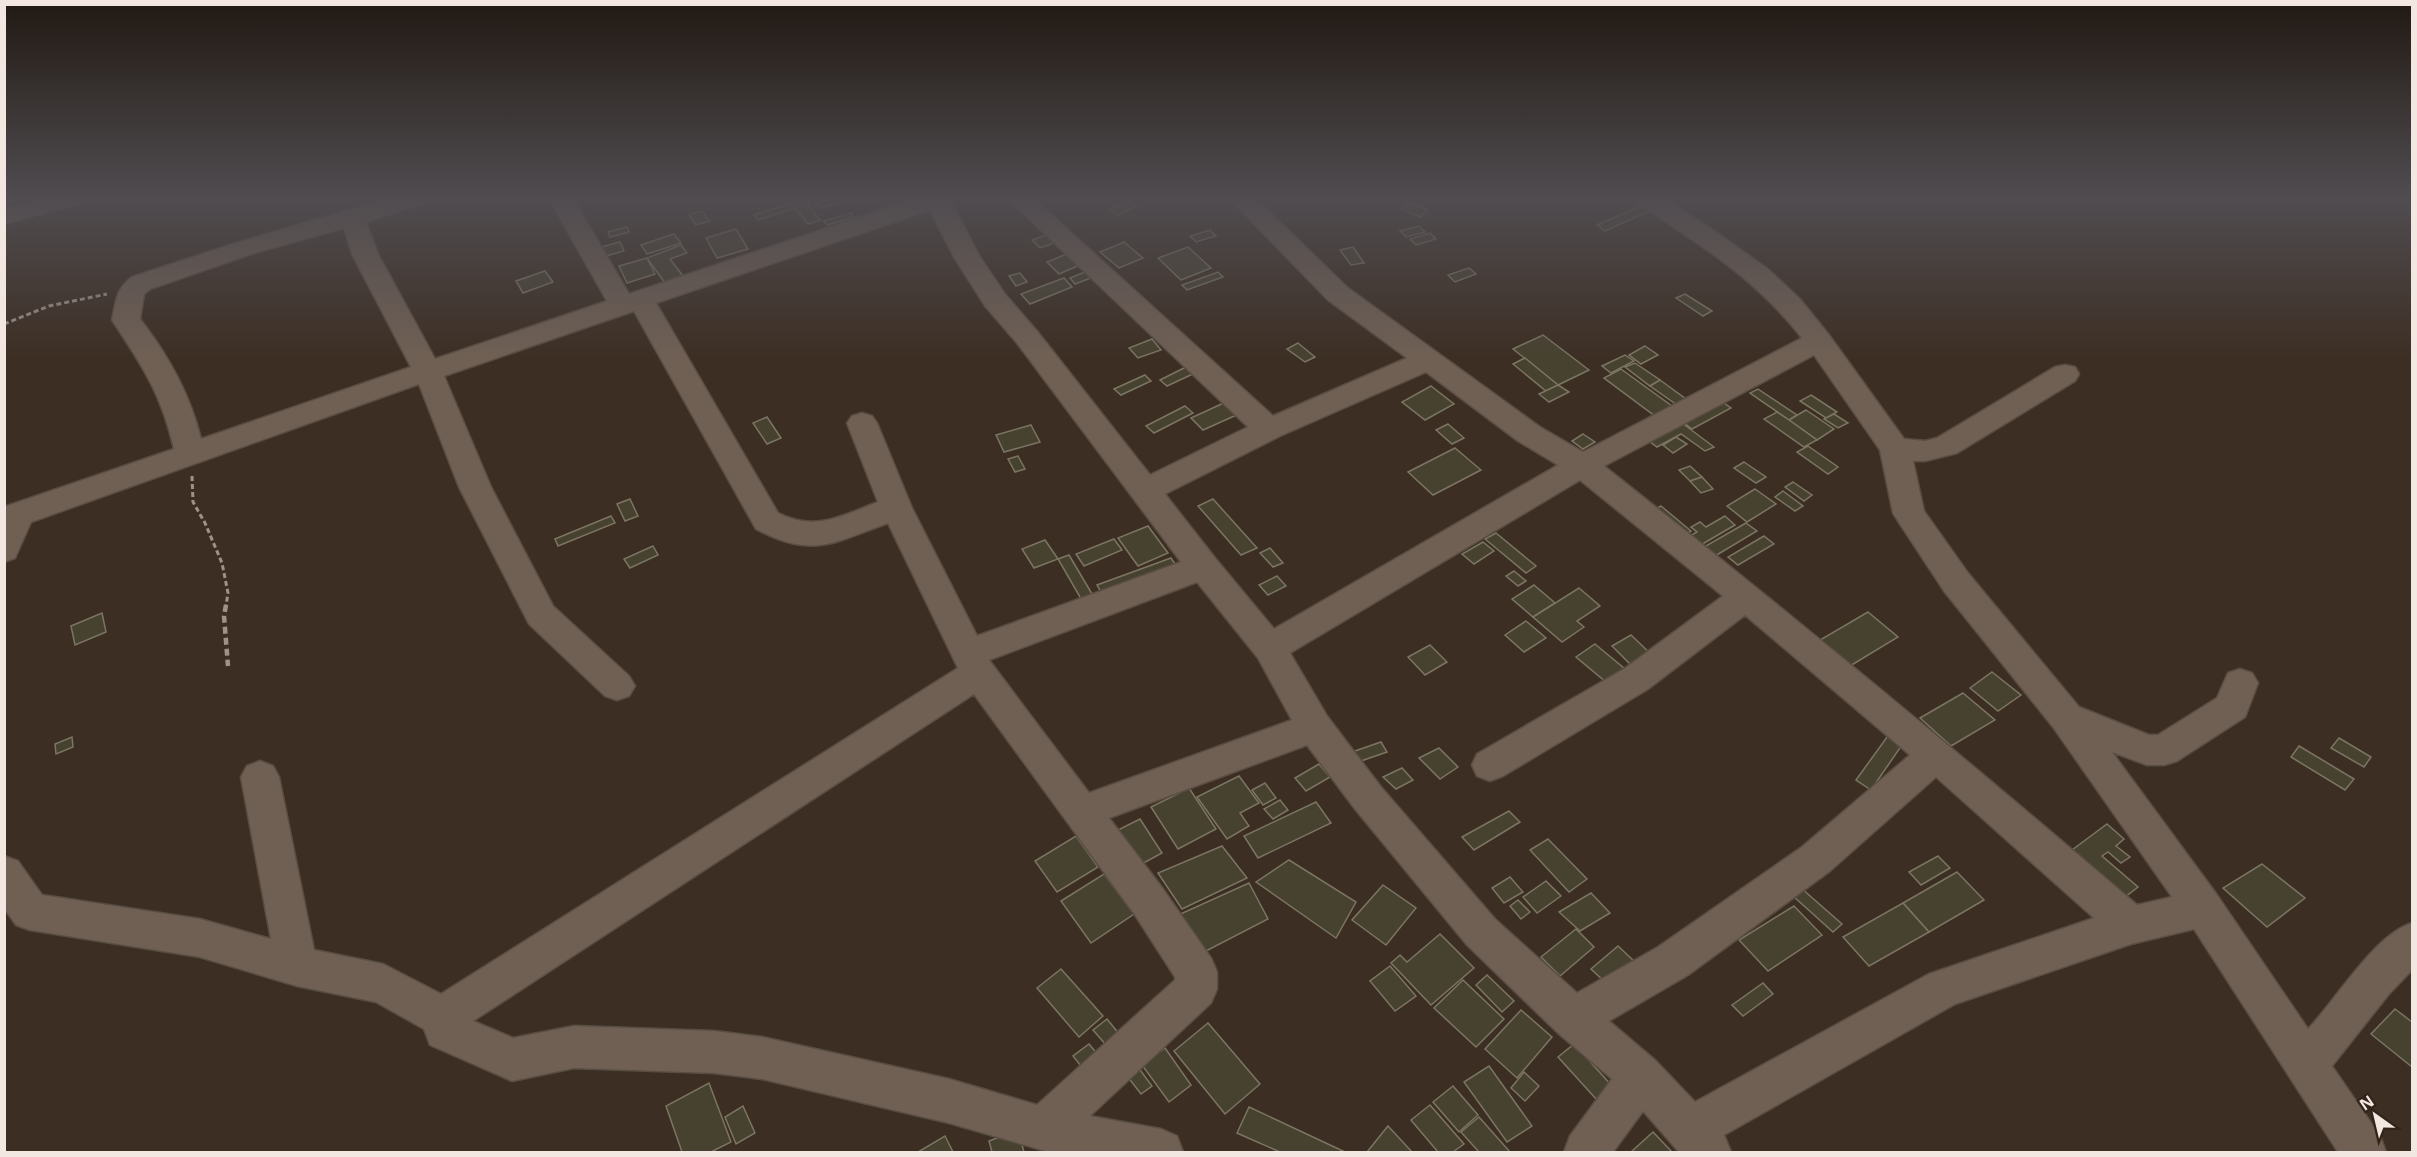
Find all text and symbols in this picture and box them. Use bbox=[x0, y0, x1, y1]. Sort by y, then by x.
north arrow bbox=[2345, 1085, 2405, 1145]
text: N bbox=[2355, 1090, 2378, 1115]

